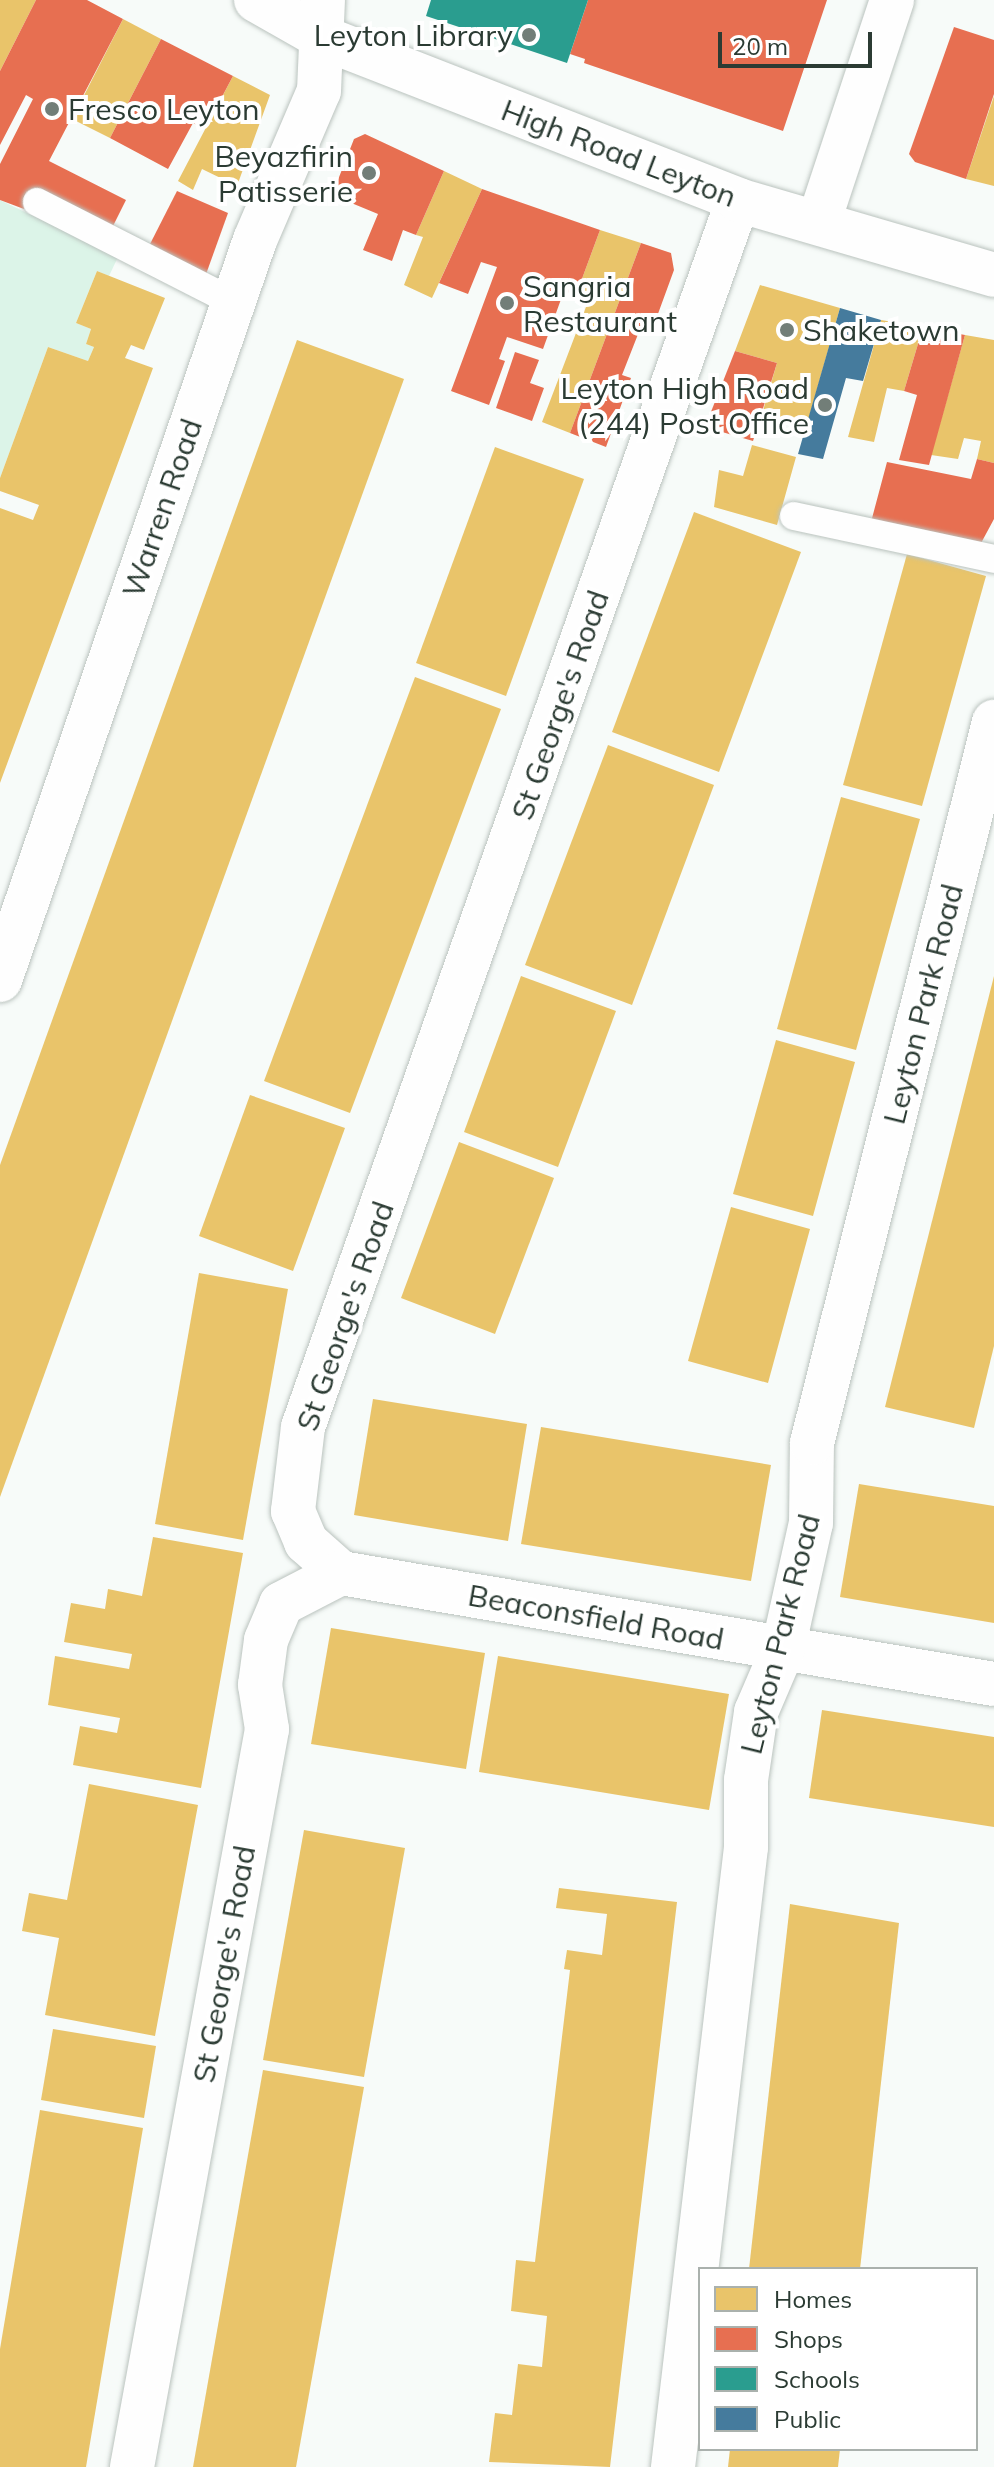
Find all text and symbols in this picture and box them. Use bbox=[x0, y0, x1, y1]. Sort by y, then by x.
scale bar bbox=[722, 16, 876, 66]
place label: Leyton Library bbox=[314, 17, 513, 53]
marker: Leyton Library bbox=[520, 26, 538, 44]
text: 20 m bbox=[732, 31, 788, 61]
place label: Fresco Leyton bbox=[68, 91, 260, 127]
street label: High Road Leyton bbox=[497, 92, 741, 214]
marker: Fresco Leyton bbox=[43, 100, 61, 118]
place label: Beyazfirin Patisserie bbox=[214, 138, 353, 208]
marker: Beyazfirin Patisserie bbox=[360, 164, 378, 182]
place label: Sangria Restaurant bbox=[523, 268, 677, 338]
marker: Sangria Restaurant bbox=[498, 294, 516, 312]
place label: Shaketown bbox=[803, 312, 960, 348]
marker: Shaketown bbox=[778, 321, 796, 339]
place label: Leyton High Road (244) Post Office bbox=[560, 370, 809, 440]
marker: Leyton High Road (244) Post Office bbox=[816, 396, 834, 414]
street label: Warren Road bbox=[115, 414, 209, 602]
street label: St George's Road bbox=[504, 586, 616, 824]
street label: Leyton Park Road bbox=[876, 880, 970, 1128]
street label: St George's Road bbox=[289, 1197, 401, 1435]
street label: Leyton Park Road bbox=[733, 1510, 827, 1758]
street label: Beaconsfield Road bbox=[465, 1577, 727, 1657]
street label: St George's Road bbox=[185, 1843, 263, 2085]
legend bbox=[698, 2267, 978, 2451]
text: Homes bbox=[774, 2284, 852, 2314]
text: Shops bbox=[774, 2324, 843, 2354]
text: Schools bbox=[774, 2364, 860, 2394]
text: Public bbox=[774, 2404, 841, 2434]

